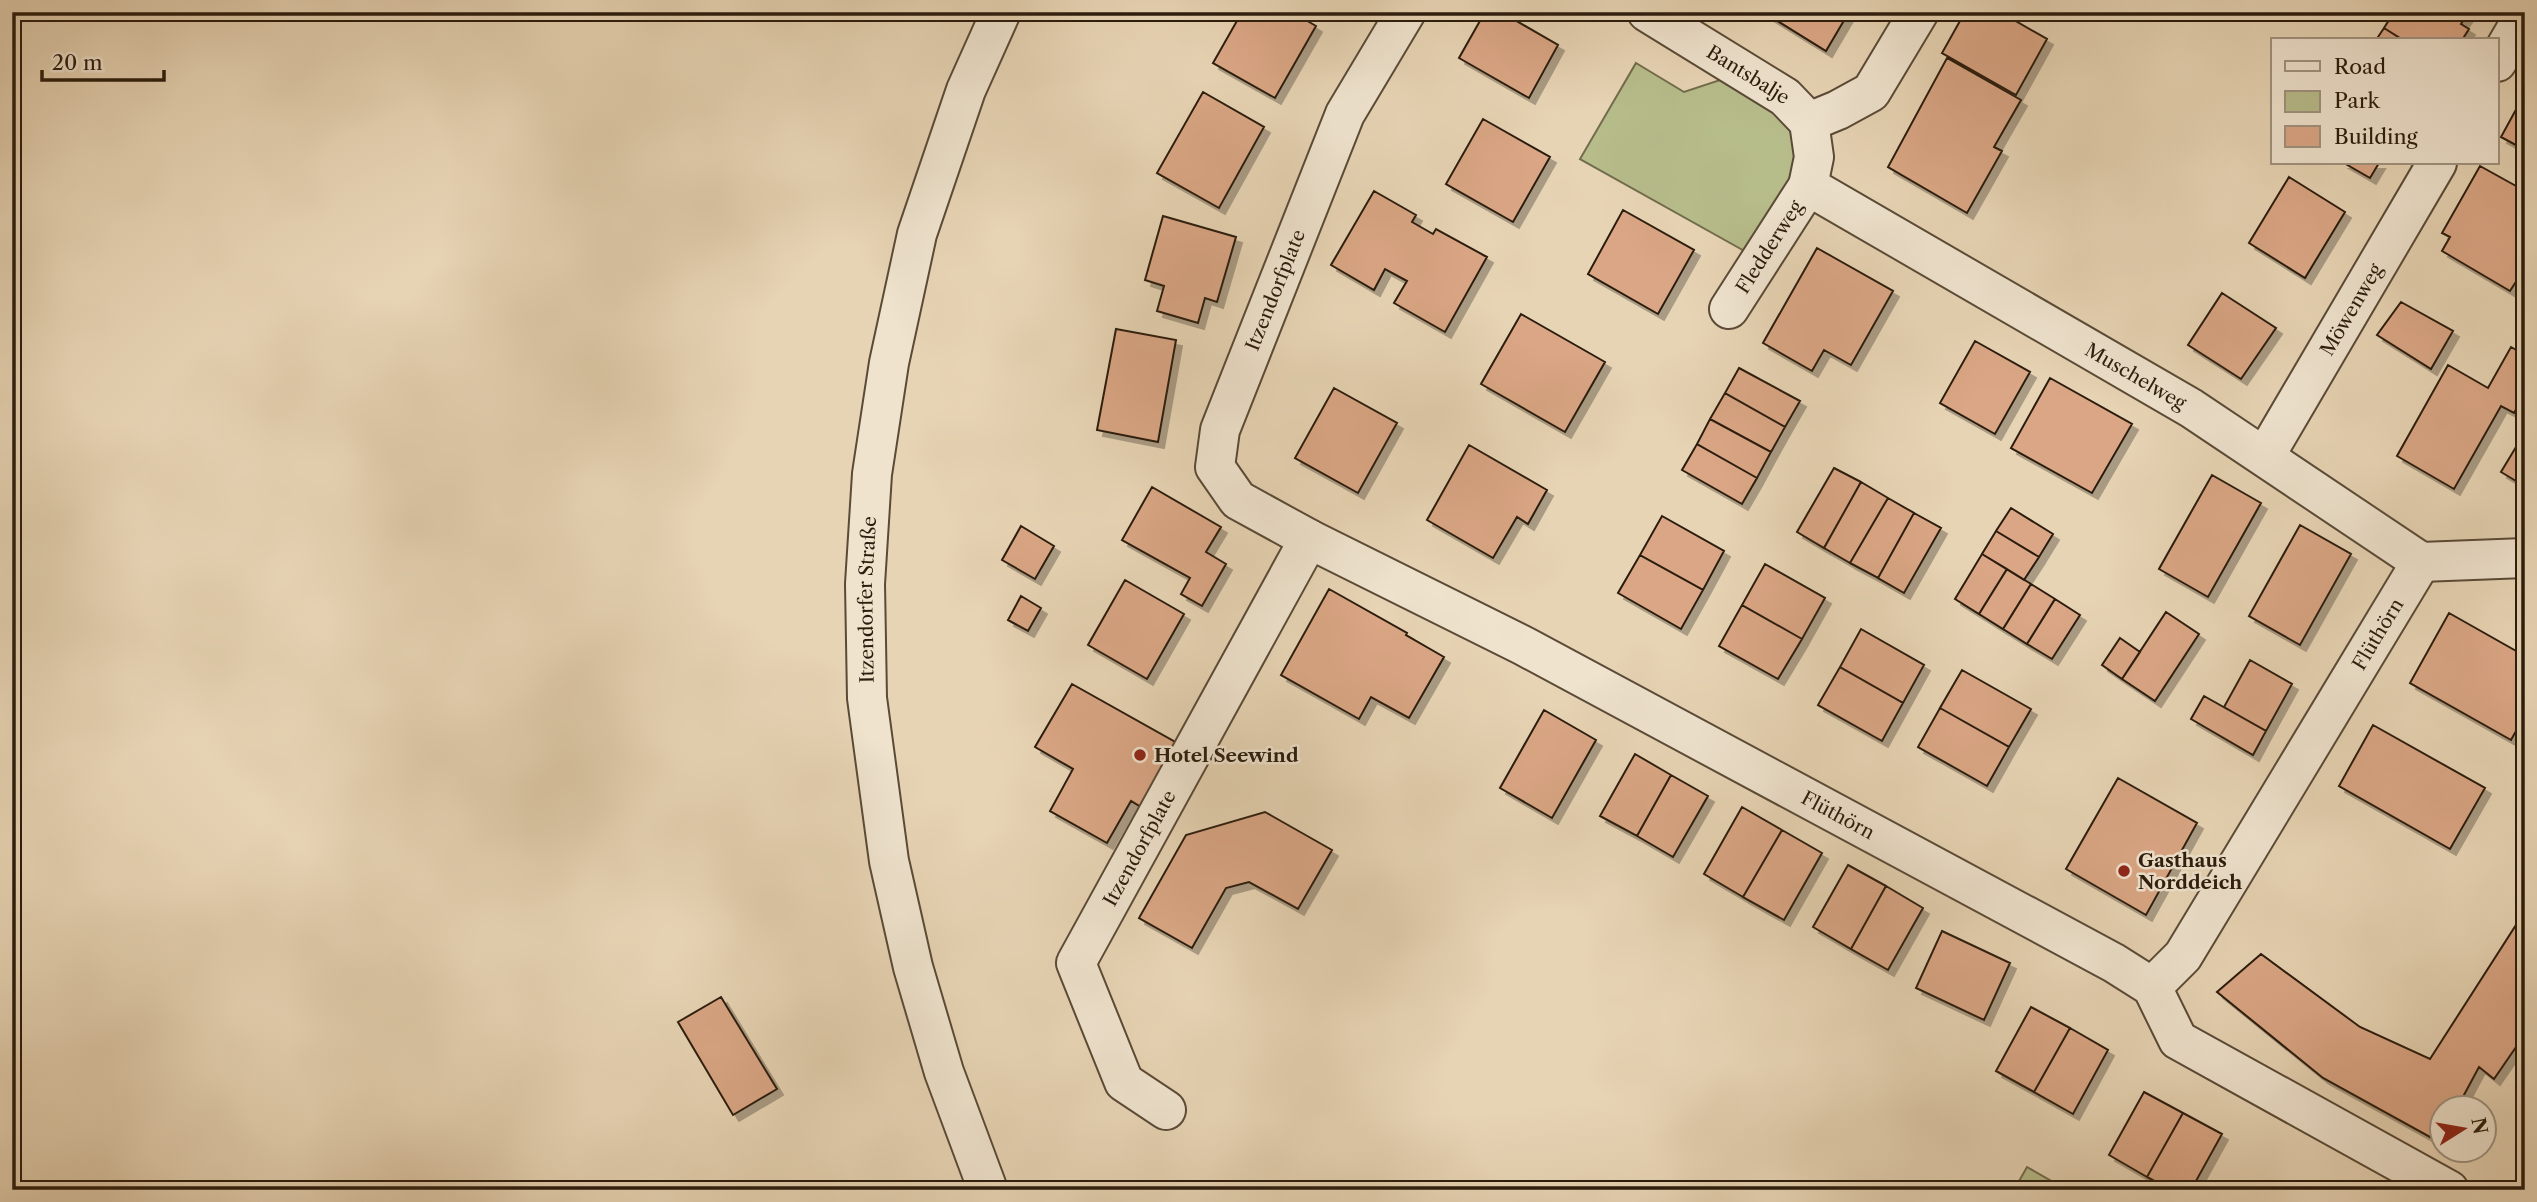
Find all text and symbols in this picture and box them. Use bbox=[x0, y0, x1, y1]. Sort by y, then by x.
scale bar bbox=[42, 38, 164, 82]
legend bbox=[2271, 38, 2498, 164]
street label: Bantsbalje bbox=[1702, 41, 1794, 109]
text: 20 m bbox=[52, 50, 103, 75]
text: Road bbox=[2334, 54, 2386, 79]
text: Park bbox=[2334, 88, 2380, 113]
text: Building bbox=[2334, 124, 2419, 149]
street label: Fledderweg bbox=[1731, 195, 1808, 298]
street label: Itzendorfplate bbox=[1241, 226, 1310, 354]
street label: Möwenweg bbox=[2315, 259, 2388, 360]
street label: Muschelweg bbox=[2081, 338, 2191, 415]
street label: Itzendorfer Straße bbox=[854, 516, 881, 683]
street label: Flüthörn bbox=[2348, 594, 2408, 674]
place label: Hotel Seewind bbox=[1154, 744, 1299, 767]
marker: Hotel Seewind bbox=[1132, 747, 1148, 763]
street label: Itzendorfplate bbox=[1099, 786, 1181, 910]
street label: Flüthörn bbox=[1797, 786, 1878, 844]
place label: Gasthaus Norddeich bbox=[2138, 849, 2242, 894]
marker: Gasthaus Norddeich bbox=[2116, 863, 2132, 879]
north arrow bbox=[2428, 1094, 2498, 1164]
text: N bbox=[2466, 1116, 2492, 1136]

